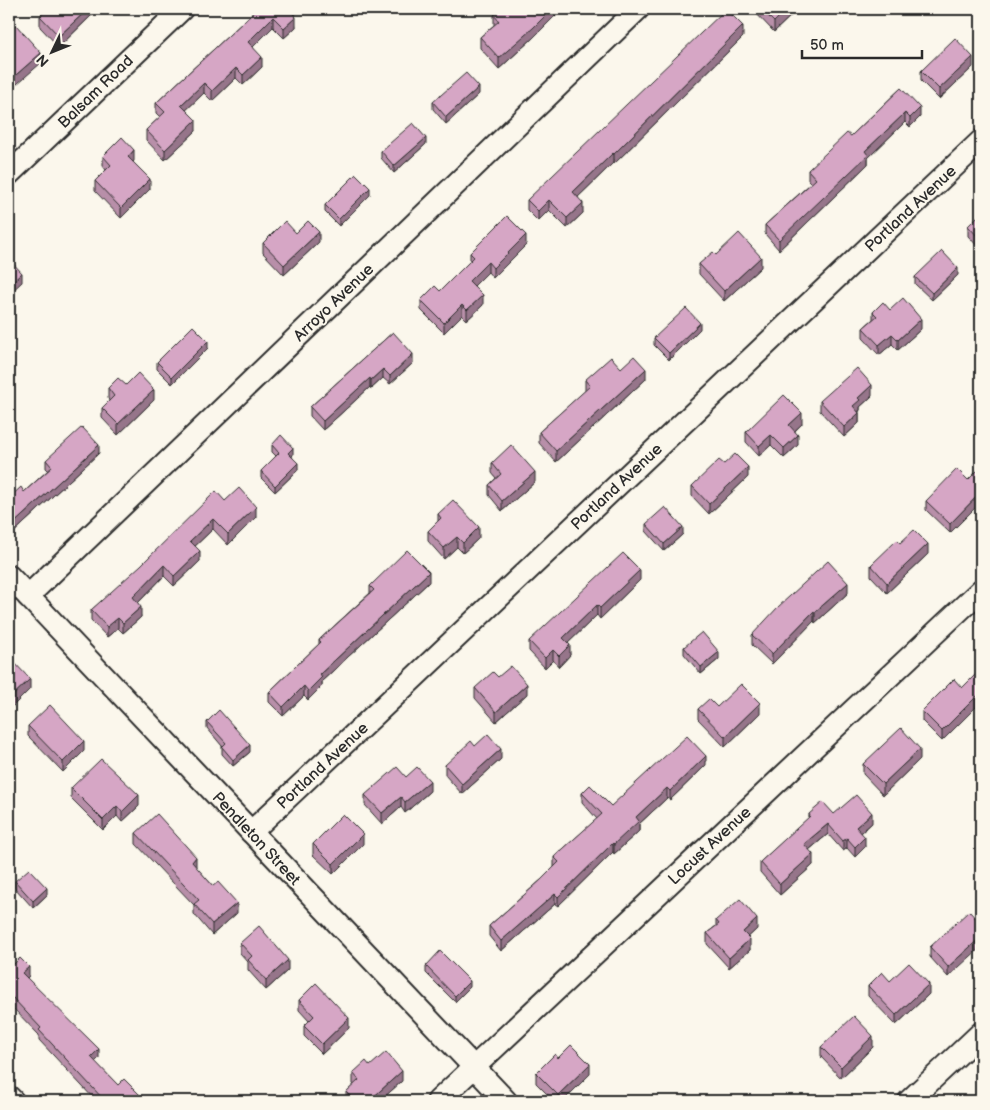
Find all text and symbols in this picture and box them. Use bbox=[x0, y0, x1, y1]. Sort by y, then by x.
north arrow bbox=[28, 28, 78, 78]
scale bar bbox=[802, 28, 922, 60]
text: 50 m bbox=[810, 36, 844, 55]
text: N bbox=[33, 51, 53, 70]
street label: Balsam Road bbox=[55, 52, 137, 133]
street label: Portland Avenue bbox=[861, 162, 961, 256]
street label: Arroyo Avenue bbox=[290, 260, 378, 346]
street label: Portland Avenue bbox=[567, 440, 667, 534]
street label: Portland Avenue bbox=[273, 719, 373, 813]
street label: Pendleton Street bbox=[208, 788, 304, 890]
street label: Locust Avenue bbox=[665, 803, 756, 889]

